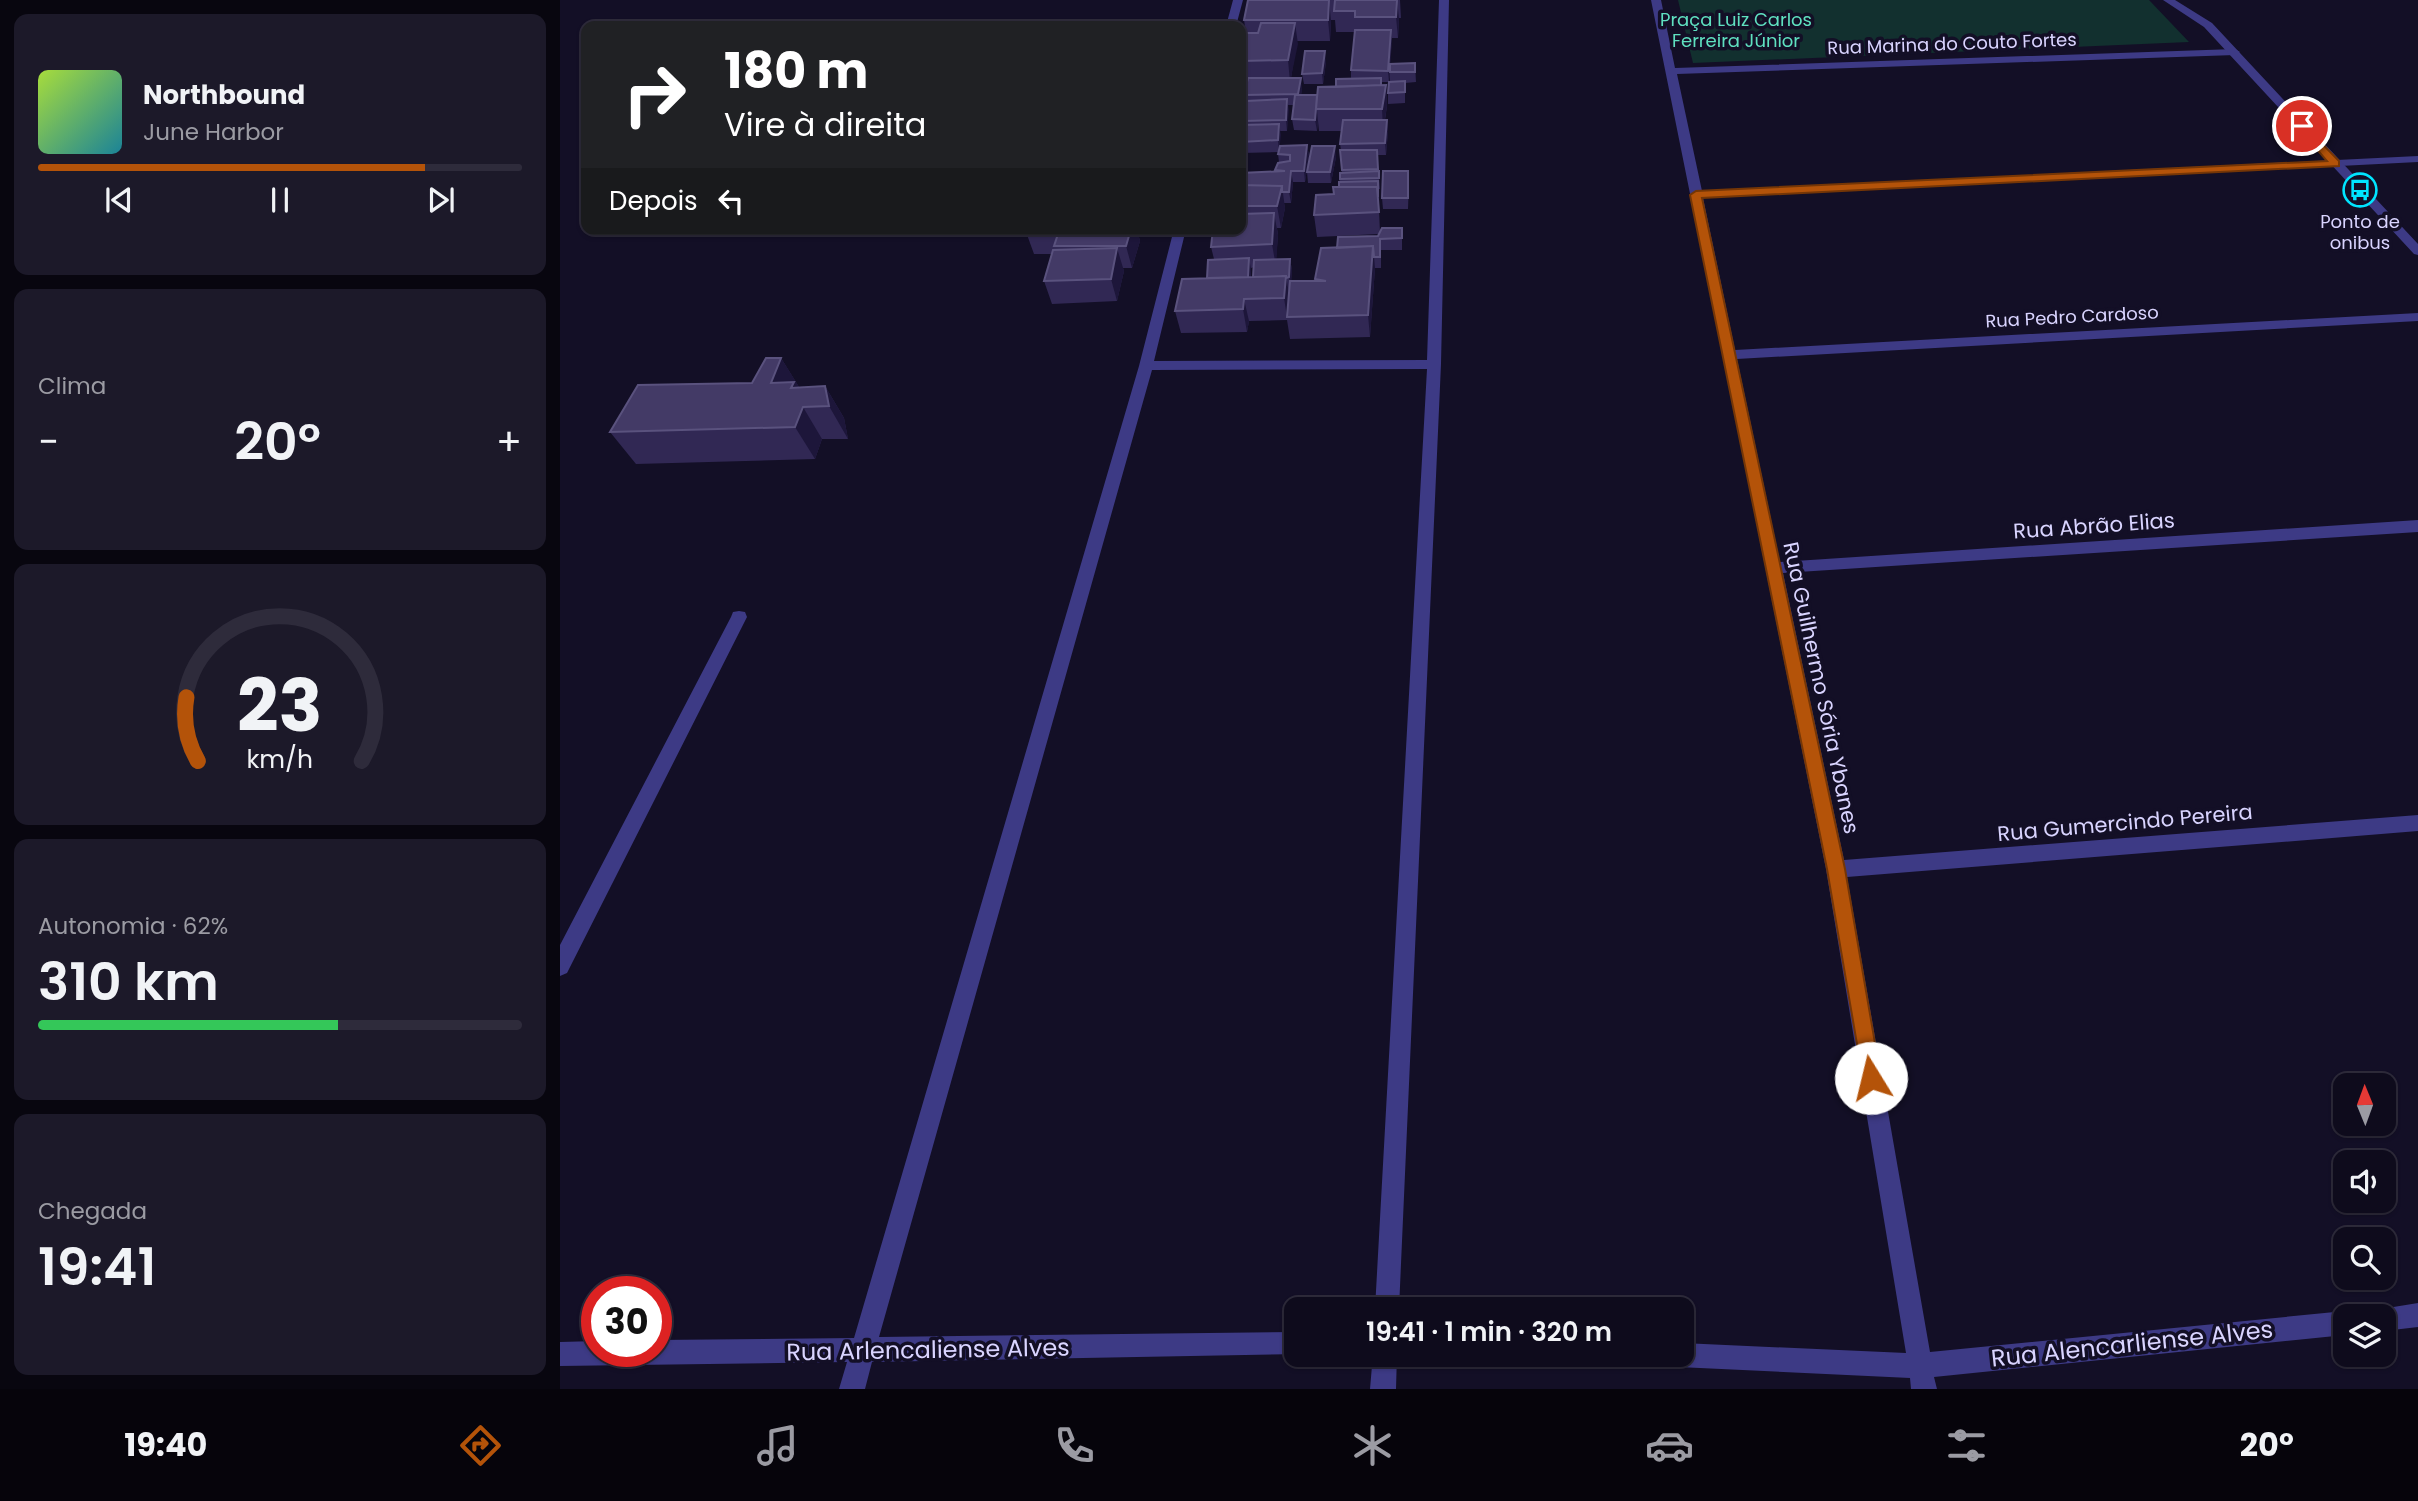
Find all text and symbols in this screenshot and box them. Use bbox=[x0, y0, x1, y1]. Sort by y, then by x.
park label: Praça Luiz Carlos Ferreira Júnior bbox=[1660, 7, 1812, 53]
street label: Rua Marina do Couto Fortes bbox=[1827, 27, 2077, 60]
text: 180 m bbox=[724, 37, 868, 105]
icon: right bbox=[609, 49, 700, 140]
text: Northbound bbox=[143, 77, 305, 113]
pin bbox=[2272, 96, 2332, 156]
text: Vire à direita bbox=[724, 102, 926, 147]
icon: arrive bbox=[2283, 107, 2321, 145]
text: June Harbor bbox=[143, 116, 284, 148]
bus stop icon: Ponto de onibus bbox=[2341, 171, 2379, 209]
icon: previous bbox=[100, 181, 138, 219]
icon: pause bbox=[261, 181, 299, 219]
icon: next bbox=[422, 181, 460, 219]
icon: left bbox=[712, 182, 750, 220]
text: Depois bbox=[609, 183, 698, 219]
place label: Ponto de onibus bbox=[2320, 209, 2400, 255]
street label: Rua Pedro Cardoso bbox=[1985, 299, 2159, 334]
text: Clima bbox=[38, 370, 106, 402]
text: 20° bbox=[234, 405, 321, 478]
text: − bbox=[38, 415, 59, 468]
text: + bbox=[496, 415, 522, 468]
street label: Rua Abrão Elias bbox=[2012, 505, 2176, 546]
street label: Rua Guilhermo Sória Ybanes bbox=[1776, 539, 1867, 837]
text: 23 bbox=[237, 655, 323, 756]
text: km/h bbox=[247, 741, 313, 776]
street label: Rua Gumercindo Pereira bbox=[1996, 797, 2254, 848]
text: Autonomia · 62% bbox=[38, 910, 228, 942]
text: 310 km bbox=[38, 945, 219, 1018]
position arrow bbox=[1834, 1041, 1908, 1115]
north arrow bbox=[2333, 1073, 2396, 1136]
map controls bbox=[2333, 1073, 2396, 1367]
button: sound bbox=[2333, 1150, 2396, 1213]
text: Chegada bbox=[38, 1195, 147, 1227]
button: search bbox=[2333, 1227, 2396, 1290]
text: 19:41 bbox=[38, 1230, 156, 1303]
speed limit sign: 30 bbox=[581, 1276, 672, 1367]
button: layers bbox=[2333, 1304, 2396, 1367]
street label: Rua Alencarliense Alves bbox=[1989, 1312, 2275, 1375]
text: 19:41 · 1 min · 320 m bbox=[1366, 1314, 1612, 1350]
street label: Rua Arlencaliense Alves bbox=[786, 1331, 1070, 1368]
icon: directions bbox=[456, 1421, 505, 1470]
icon: music bbox=[753, 1421, 802, 1470]
icon: phone bbox=[1050, 1421, 1099, 1470]
icon: climate bbox=[1348, 1421, 1397, 1470]
icon: car bbox=[1645, 1421, 1694, 1470]
icon: filters bbox=[1942, 1421, 1991, 1470]
text: 19:40 bbox=[124, 1422, 208, 1467]
text: 20° bbox=[2240, 1422, 2294, 1467]

